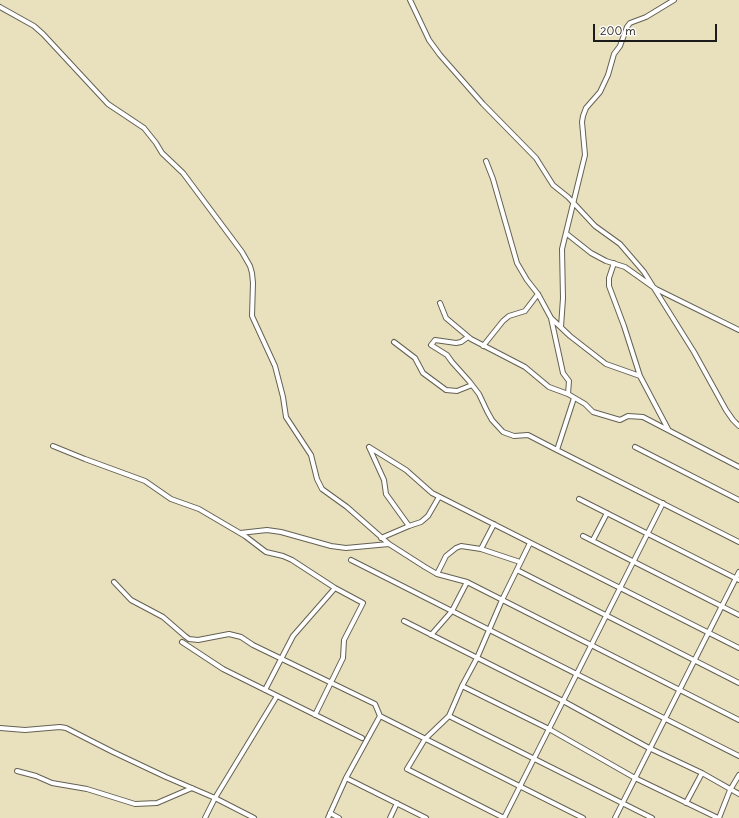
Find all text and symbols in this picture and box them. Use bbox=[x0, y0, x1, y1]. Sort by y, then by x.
scale bar bbox=[595, 16, 719, 42]
text: 200 m bbox=[600, 23, 636, 38]

